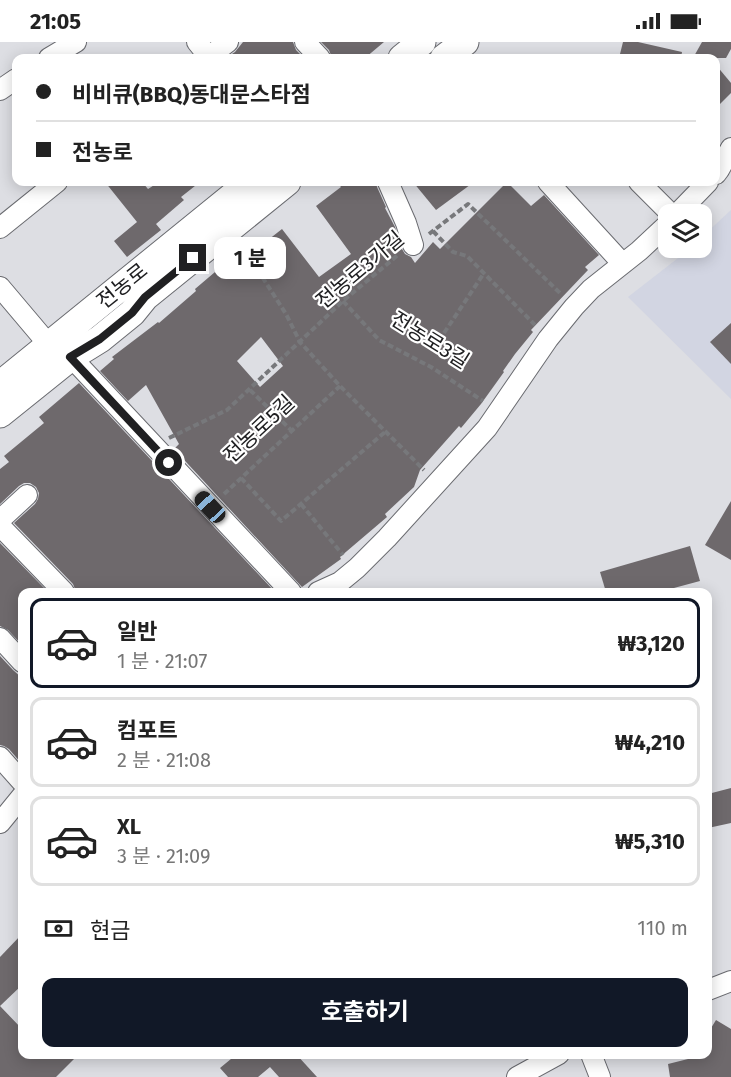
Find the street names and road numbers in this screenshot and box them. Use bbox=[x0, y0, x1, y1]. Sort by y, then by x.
street label: 전농로3가길 bbox=[311, 226, 409, 314]
street label: 전농로 bbox=[91, 258, 153, 314]
street label: 전농로3길 bbox=[386, 306, 474, 374]
street label: 전농로5길 bbox=[218, 390, 300, 468]

